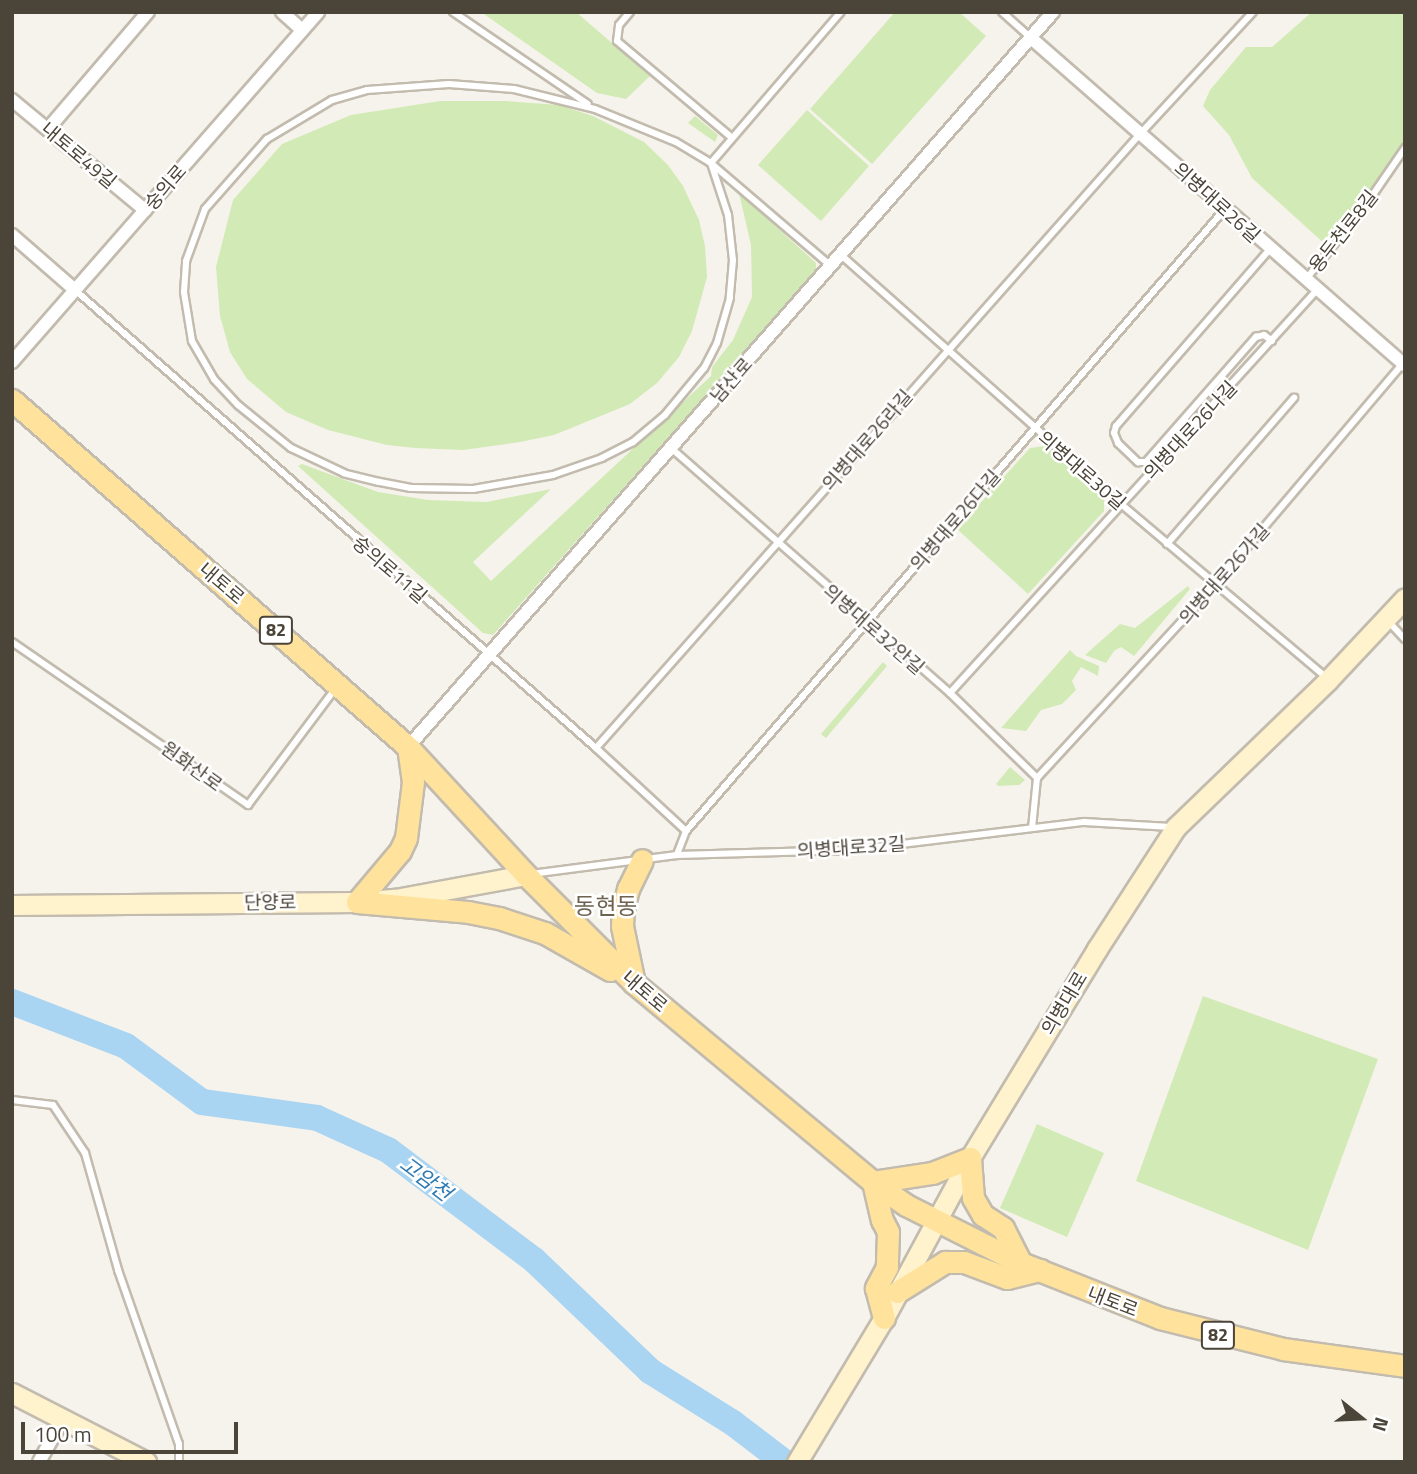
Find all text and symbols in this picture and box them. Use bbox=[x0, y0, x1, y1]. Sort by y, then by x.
street label: 내토로49길 bbox=[37, 117, 121, 193]
street label: 의병대로26길 bbox=[1169, 157, 1265, 247]
street label: 숭의로 bbox=[139, 160, 191, 214]
street label: 용두천로8길 bbox=[1304, 185, 1382, 277]
street label: 남산로 bbox=[705, 353, 757, 407]
street label: 의병대로26나길 bbox=[1139, 376, 1241, 484]
street label: 의병대로26라길 bbox=[817, 385, 917, 495]
street label: 의병대로30길 bbox=[1034, 426, 1130, 514]
street label: 의병대로26다길 bbox=[905, 465, 1005, 575]
street label: 의병대로26가길 bbox=[1174, 519, 1274, 629]
street label: 숭의로11길 bbox=[348, 530, 432, 608]
street label: 내토로 bbox=[195, 557, 249, 609]
street label: 의병대로32안길 bbox=[819, 579, 929, 679]
road number: 82 bbox=[258, 616, 294, 644]
street label: 원화산로 bbox=[157, 736, 227, 796]
street label: 의병대로32길 bbox=[796, 832, 906, 862]
street label: 단양로 bbox=[244, 890, 296, 914]
district label: 동현동 bbox=[574, 892, 638, 920]
street label: 내토로 bbox=[618, 965, 672, 1017]
street label: 의병대로 bbox=[1036, 967, 1092, 1039]
water label: 고암천 bbox=[395, 1150, 457, 1206]
street label: 내토로 bbox=[1084, 1281, 1142, 1321]
road number: 82 bbox=[1200, 1320, 1236, 1350]
north arrow bbox=[1326, 1383, 1396, 1453]
scale bar bbox=[24, 1408, 242, 1452]
text: N bbox=[1366, 1414, 1397, 1435]
text: 100 m bbox=[34, 1418, 91, 1450]

